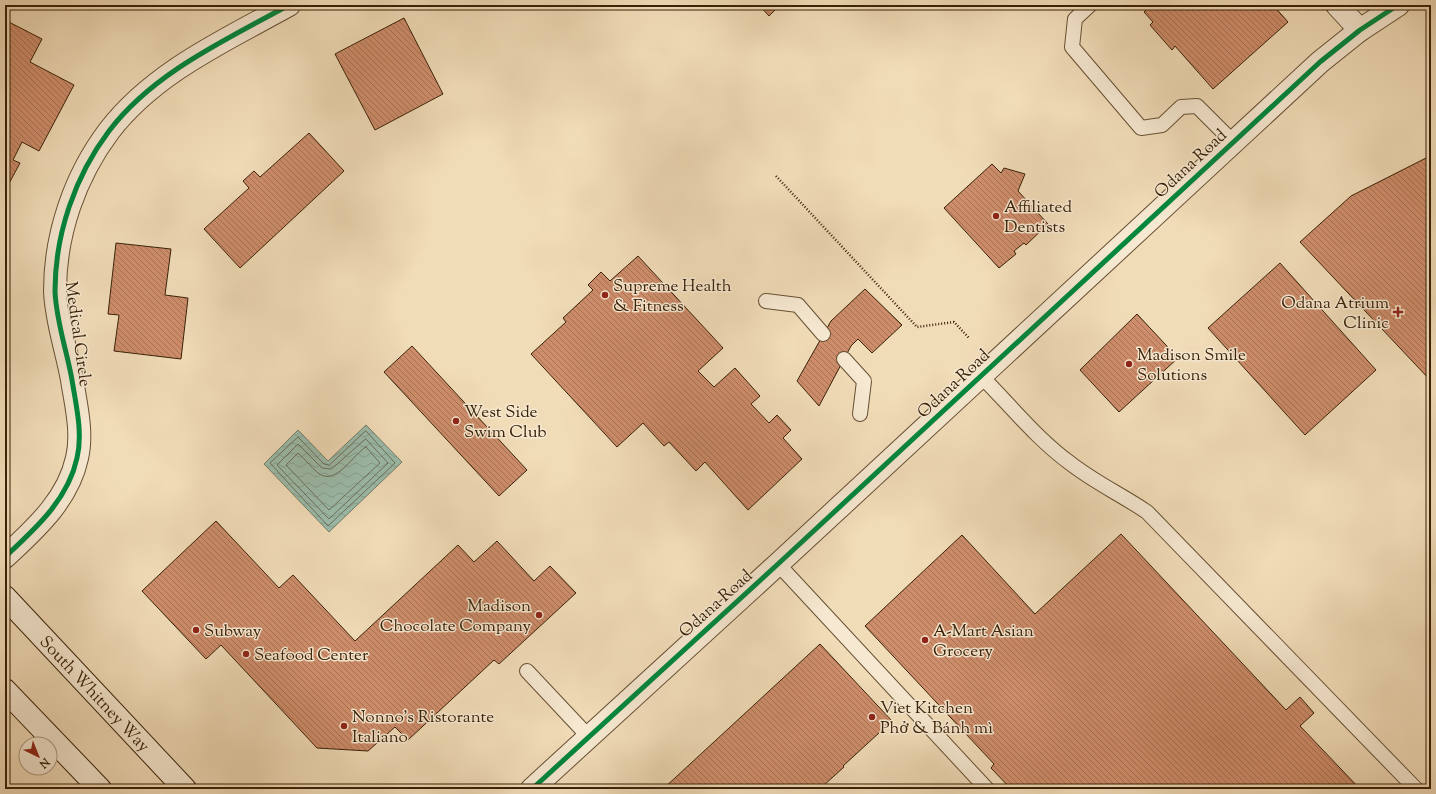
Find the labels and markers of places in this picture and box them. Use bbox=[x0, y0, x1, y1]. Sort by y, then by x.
place label: Affiliated Dentists bbox=[1004, 196, 1072, 240]
marker: Affiliated Dentists bbox=[991, 211, 1001, 221]
place label: Supreme Health & Fitness bbox=[613, 275, 732, 319]
marker: Supreme Health & Fitness bbox=[600, 290, 610, 300]
place label: Odana Atrium Clinic bbox=[1281, 292, 1389, 336]
marker: Odana Atrium Clinic bbox=[1392, 306, 1404, 318]
place label: Madison Smile Solutions bbox=[1137, 344, 1246, 388]
marker: Madison Smile Solutions bbox=[1124, 359, 1134, 369]
place label: West Side Swim Club bbox=[464, 401, 547, 445]
marker: West Side Swim Club bbox=[451, 416, 461, 426]
place label: Madison Chocolate Company bbox=[380, 595, 532, 639]
marker: Madison Chocolate Company bbox=[534, 610, 544, 620]
place label: Subway bbox=[204, 620, 262, 644]
place label: A-Mart Asian Grocery bbox=[933, 620, 1034, 664]
marker: Subway bbox=[191, 625, 201, 635]
marker: A-Mart Asian Grocery bbox=[920, 635, 930, 645]
place label: Seafood Center bbox=[254, 644, 369, 668]
marker: Seafood Center bbox=[241, 649, 251, 659]
place label: Viet Kitchen Phở & Bánh mì bbox=[880, 697, 993, 741]
place label: Nonno's Ristorante Italiano bbox=[352, 706, 494, 750]
marker: Viet Kitchen Phở & Bánh mì bbox=[867, 712, 877, 722]
marker: Nonno's Ristorante Italiano bbox=[339, 721, 349, 731]

